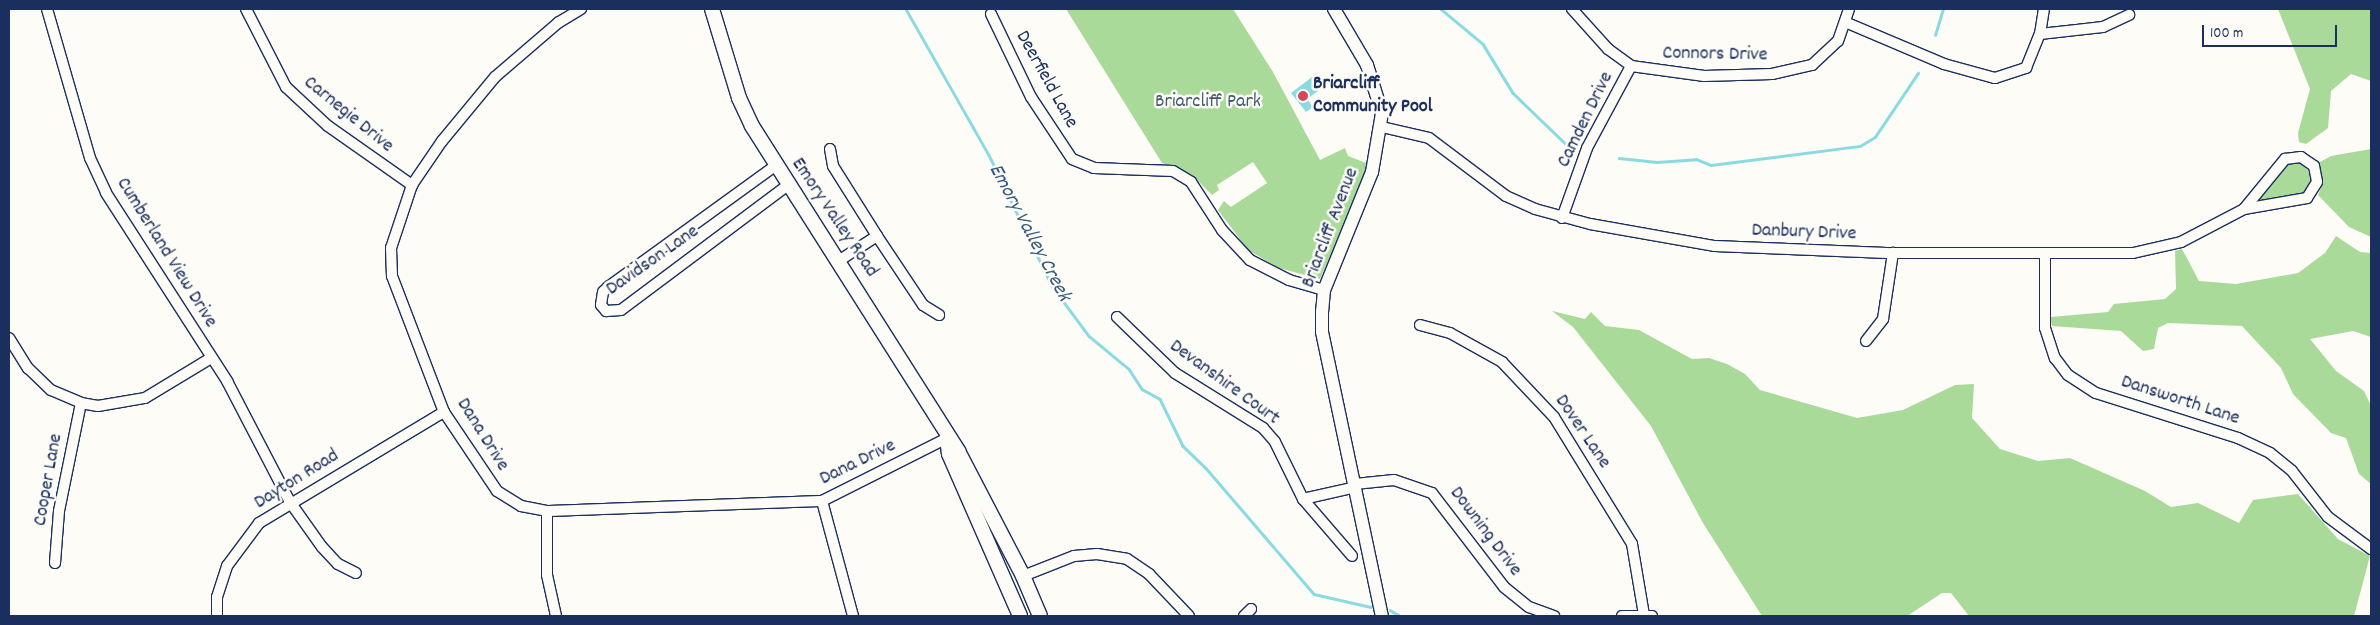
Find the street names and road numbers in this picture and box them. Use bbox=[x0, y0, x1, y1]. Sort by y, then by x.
street label: Deerfield Lane bbox=[1009, 27, 1083, 133]
street label: Connors Drive bbox=[1662, 42, 1768, 68]
street label: Camden Drive bbox=[1553, 68, 1619, 172]
street label: Carnegie Drive bbox=[298, 71, 398, 159]
street label: Emory Valley Road bbox=[785, 154, 883, 282]
street label: Briarcliff Avenue bbox=[1297, 165, 1365, 291]
street label: Cumberland View Drive bbox=[110, 173, 222, 333]
street label: Danbury Drive bbox=[1751, 219, 1857, 247]
street label: Davidson Lane bbox=[602, 220, 704, 302]
street label: Devanshire Court bbox=[1164, 335, 1284, 431]
street label: Dansworth Lane bbox=[2118, 371, 2242, 431]
street label: Dover Lane bbox=[1549, 390, 1615, 474]
street label: Dana Drive bbox=[450, 394, 514, 476]
street label: Cooper Lane bbox=[29, 432, 69, 528]
street label: Dana Drive bbox=[816, 434, 900, 492]
street label: Dayton Road bbox=[250, 445, 344, 515]
street label: Downing Drive bbox=[1443, 482, 1527, 582]

